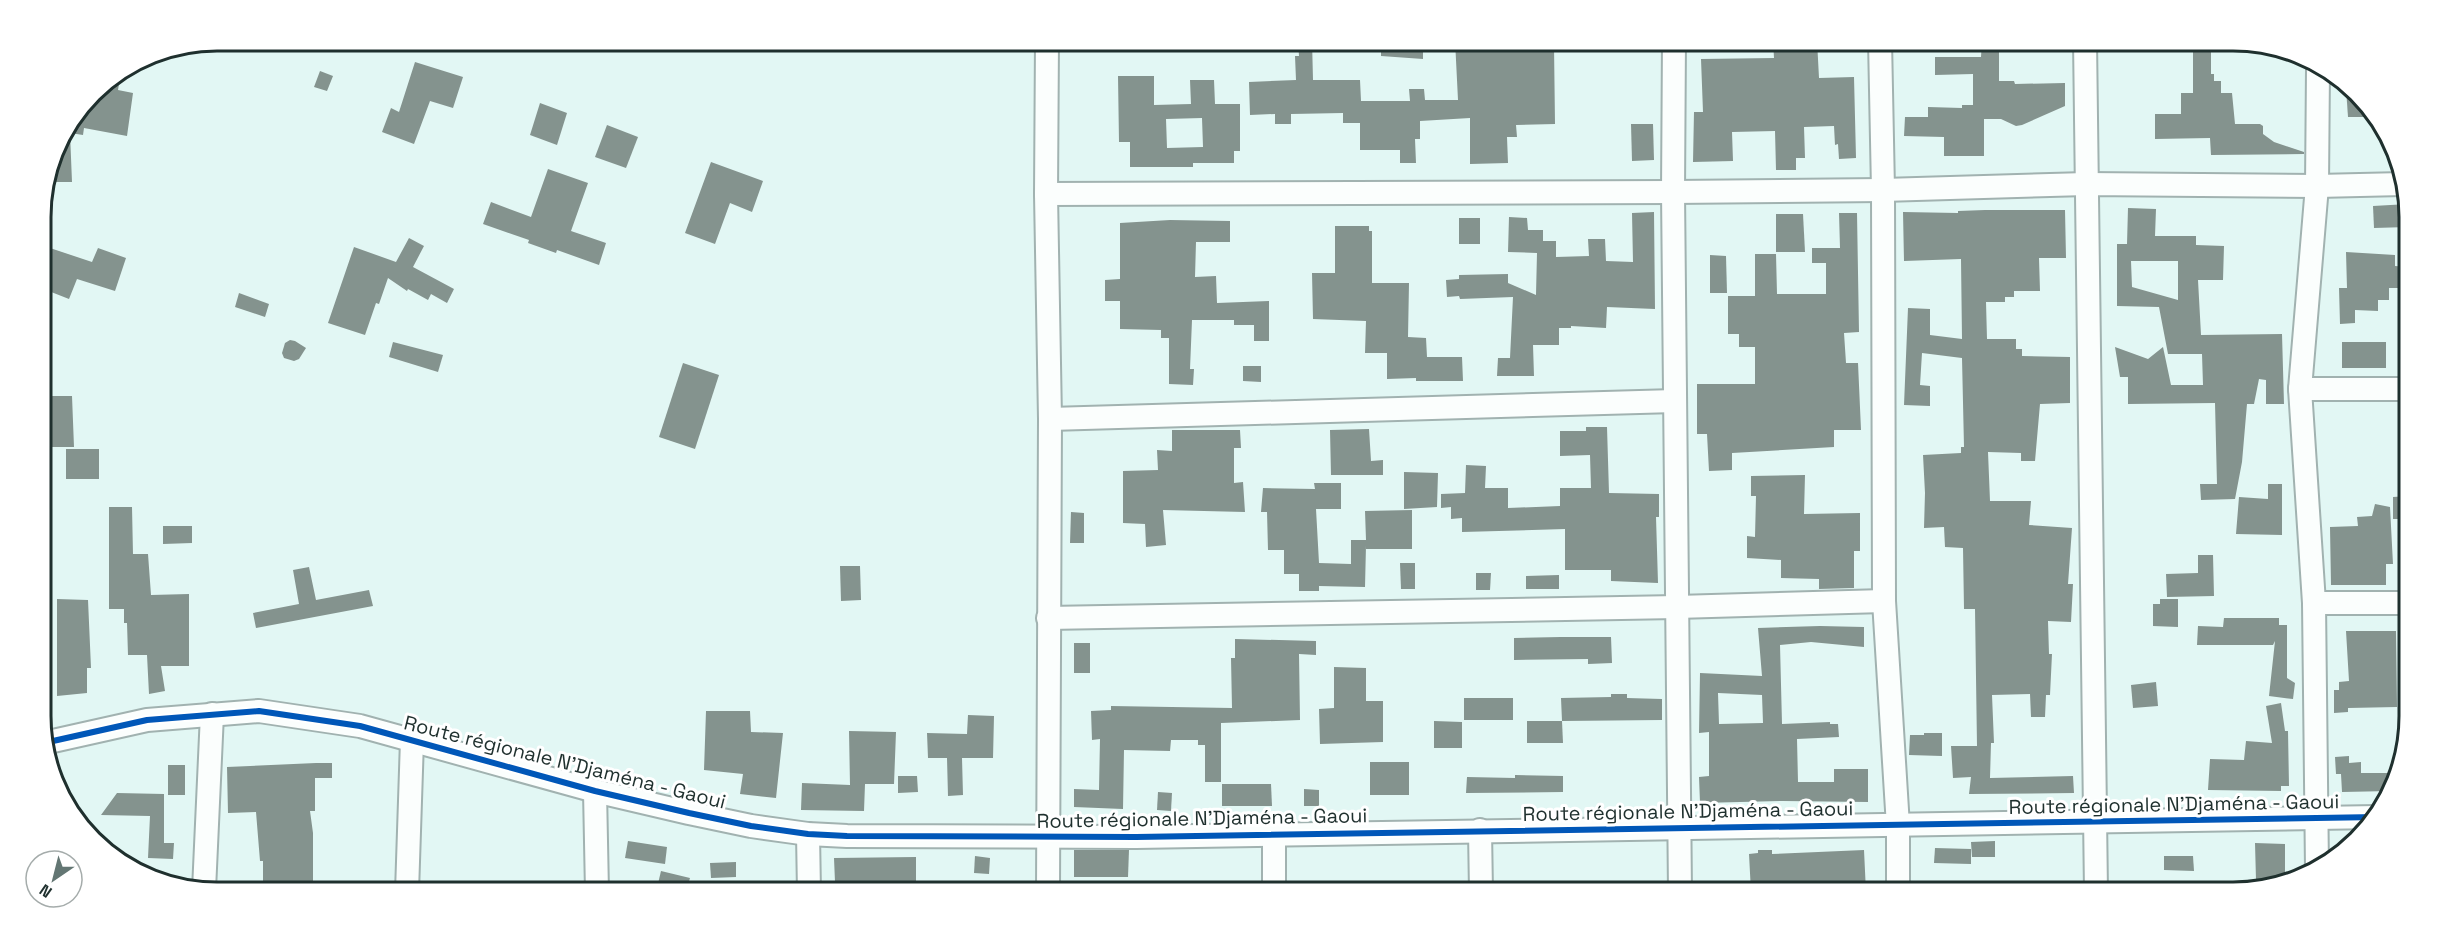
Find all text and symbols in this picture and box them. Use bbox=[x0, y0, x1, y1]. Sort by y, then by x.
street label: Route régionale N'Djaména - Gaoui bbox=[401, 709, 729, 815]
street label: Route régionale N'Djaména - Gaoui bbox=[2008, 788, 2340, 820]
street label: Route régionale N'Djaména - Gaoui bbox=[1522, 795, 1854, 827]
street label: Route régionale N'Djaména - Gaoui bbox=[1036, 802, 1368, 834]
north arrow bbox=[24, 849, 84, 909]
text: N bbox=[35, 879, 56, 903]

